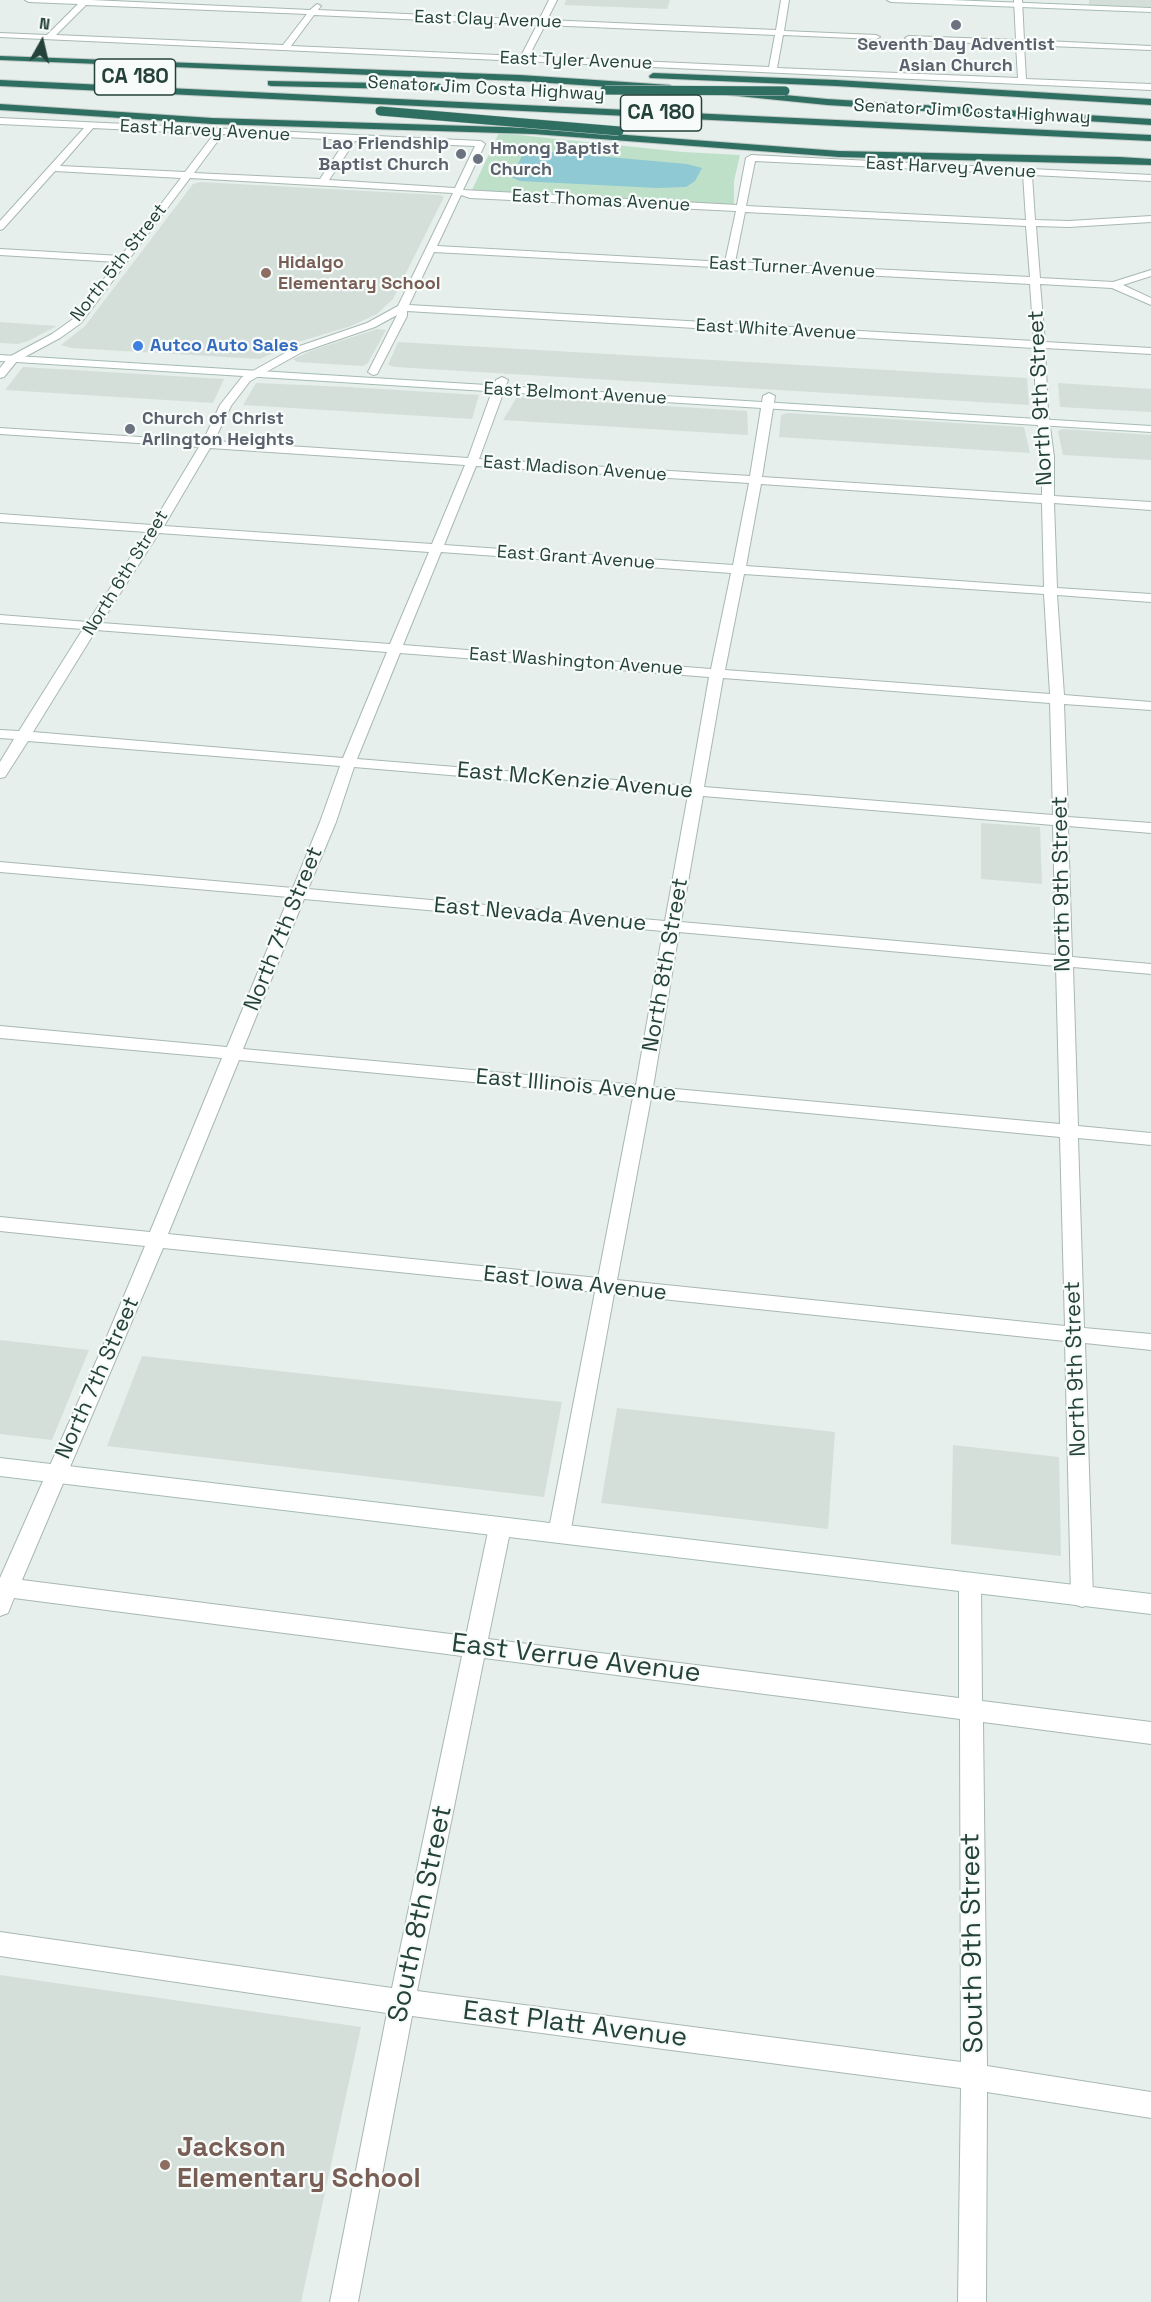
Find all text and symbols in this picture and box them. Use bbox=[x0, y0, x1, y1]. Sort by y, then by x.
street label: East Clay Avenue bbox=[414, 7, 562, 33]
north arrow bbox=[12, 12, 72, 72]
text: N bbox=[38, 13, 51, 35]
marker: Seventh Day Adventist Asian Church bbox=[949, 18, 963, 32]
place label: Seventh Day Adventist Asian Church bbox=[857, 34, 1055, 76]
street label: East Tyler Avenue bbox=[499, 48, 653, 74]
road number: CA 180 bbox=[94, 59, 176, 95]
street label: Senator Jim Costa Highway bbox=[367, 72, 605, 106]
road number: CA 180 bbox=[620, 95, 702, 131]
street label: Senator Jim Costa Highway bbox=[853, 95, 1091, 129]
street label: East Harvey Avenue bbox=[119, 116, 291, 146]
place label: Lao Friendship Baptist Church bbox=[318, 133, 449, 176]
place label: Hmong Baptist Church bbox=[490, 138, 619, 180]
marker: Lao Friendship Baptist Church bbox=[454, 147, 468, 161]
marker: Hmong Baptist Church bbox=[471, 152, 485, 166]
street label: East Harvey Avenue bbox=[865, 153, 1037, 183]
street label: East Thomas Avenue bbox=[511, 186, 691, 216]
street label: North 5th Street bbox=[66, 200, 172, 326]
place label: Hidalgo Elementary School bbox=[278, 252, 441, 294]
street label: East Turner Avenue bbox=[708, 253, 876, 283]
marker: Hidalgo Elementary School bbox=[259, 266, 273, 280]
street label: North 9th Street bbox=[1023, 310, 1059, 486]
street label: East White Avenue bbox=[695, 315, 857, 345]
place label: Autco Auto Sales bbox=[150, 335, 298, 357]
marker: Autco Auto Sales bbox=[131, 339, 145, 353]
street label: East Belmont Avenue bbox=[483, 378, 667, 410]
place label: Church of Christ Arlington Heights bbox=[142, 408, 294, 450]
marker: Church of Christ Arlington Heights bbox=[123, 422, 137, 436]
street label: East Madison Avenue bbox=[482, 452, 668, 486]
street label: North 6th Street bbox=[79, 506, 173, 640]
street label: East Grant Avenue bbox=[496, 542, 656, 574]
street label: East Washington Avenue bbox=[468, 644, 684, 680]
street label: East McKenzie Avenue bbox=[456, 758, 694, 804]
street label: North 9th Street bbox=[1047, 796, 1077, 972]
street label: North 7th Street bbox=[239, 843, 329, 1015]
street label: North 8th Street bbox=[638, 876, 694, 1054]
street label: East Nevada Avenue bbox=[433, 893, 647, 937]
street label: East Illinois Avenue bbox=[475, 1064, 677, 1108]
street label: East Iowa Avenue bbox=[482, 1261, 668, 1307]
street label: North 9th Street bbox=[1060, 1281, 1092, 1457]
street label: North 7th Street bbox=[50, 1293, 146, 1463]
street label: East Verrue Avenue bbox=[450, 1628, 702, 1690]
street label: South 8th Street bbox=[382, 1803, 460, 2025]
street label: South 9th Street bbox=[955, 1832, 991, 2054]
street label: East Platt Avenue bbox=[461, 1995, 689, 2055]
place label: Jackson Elementary School bbox=[177, 2133, 421, 2196]
marker: Jackson Elementary School bbox=[158, 2158, 172, 2172]

